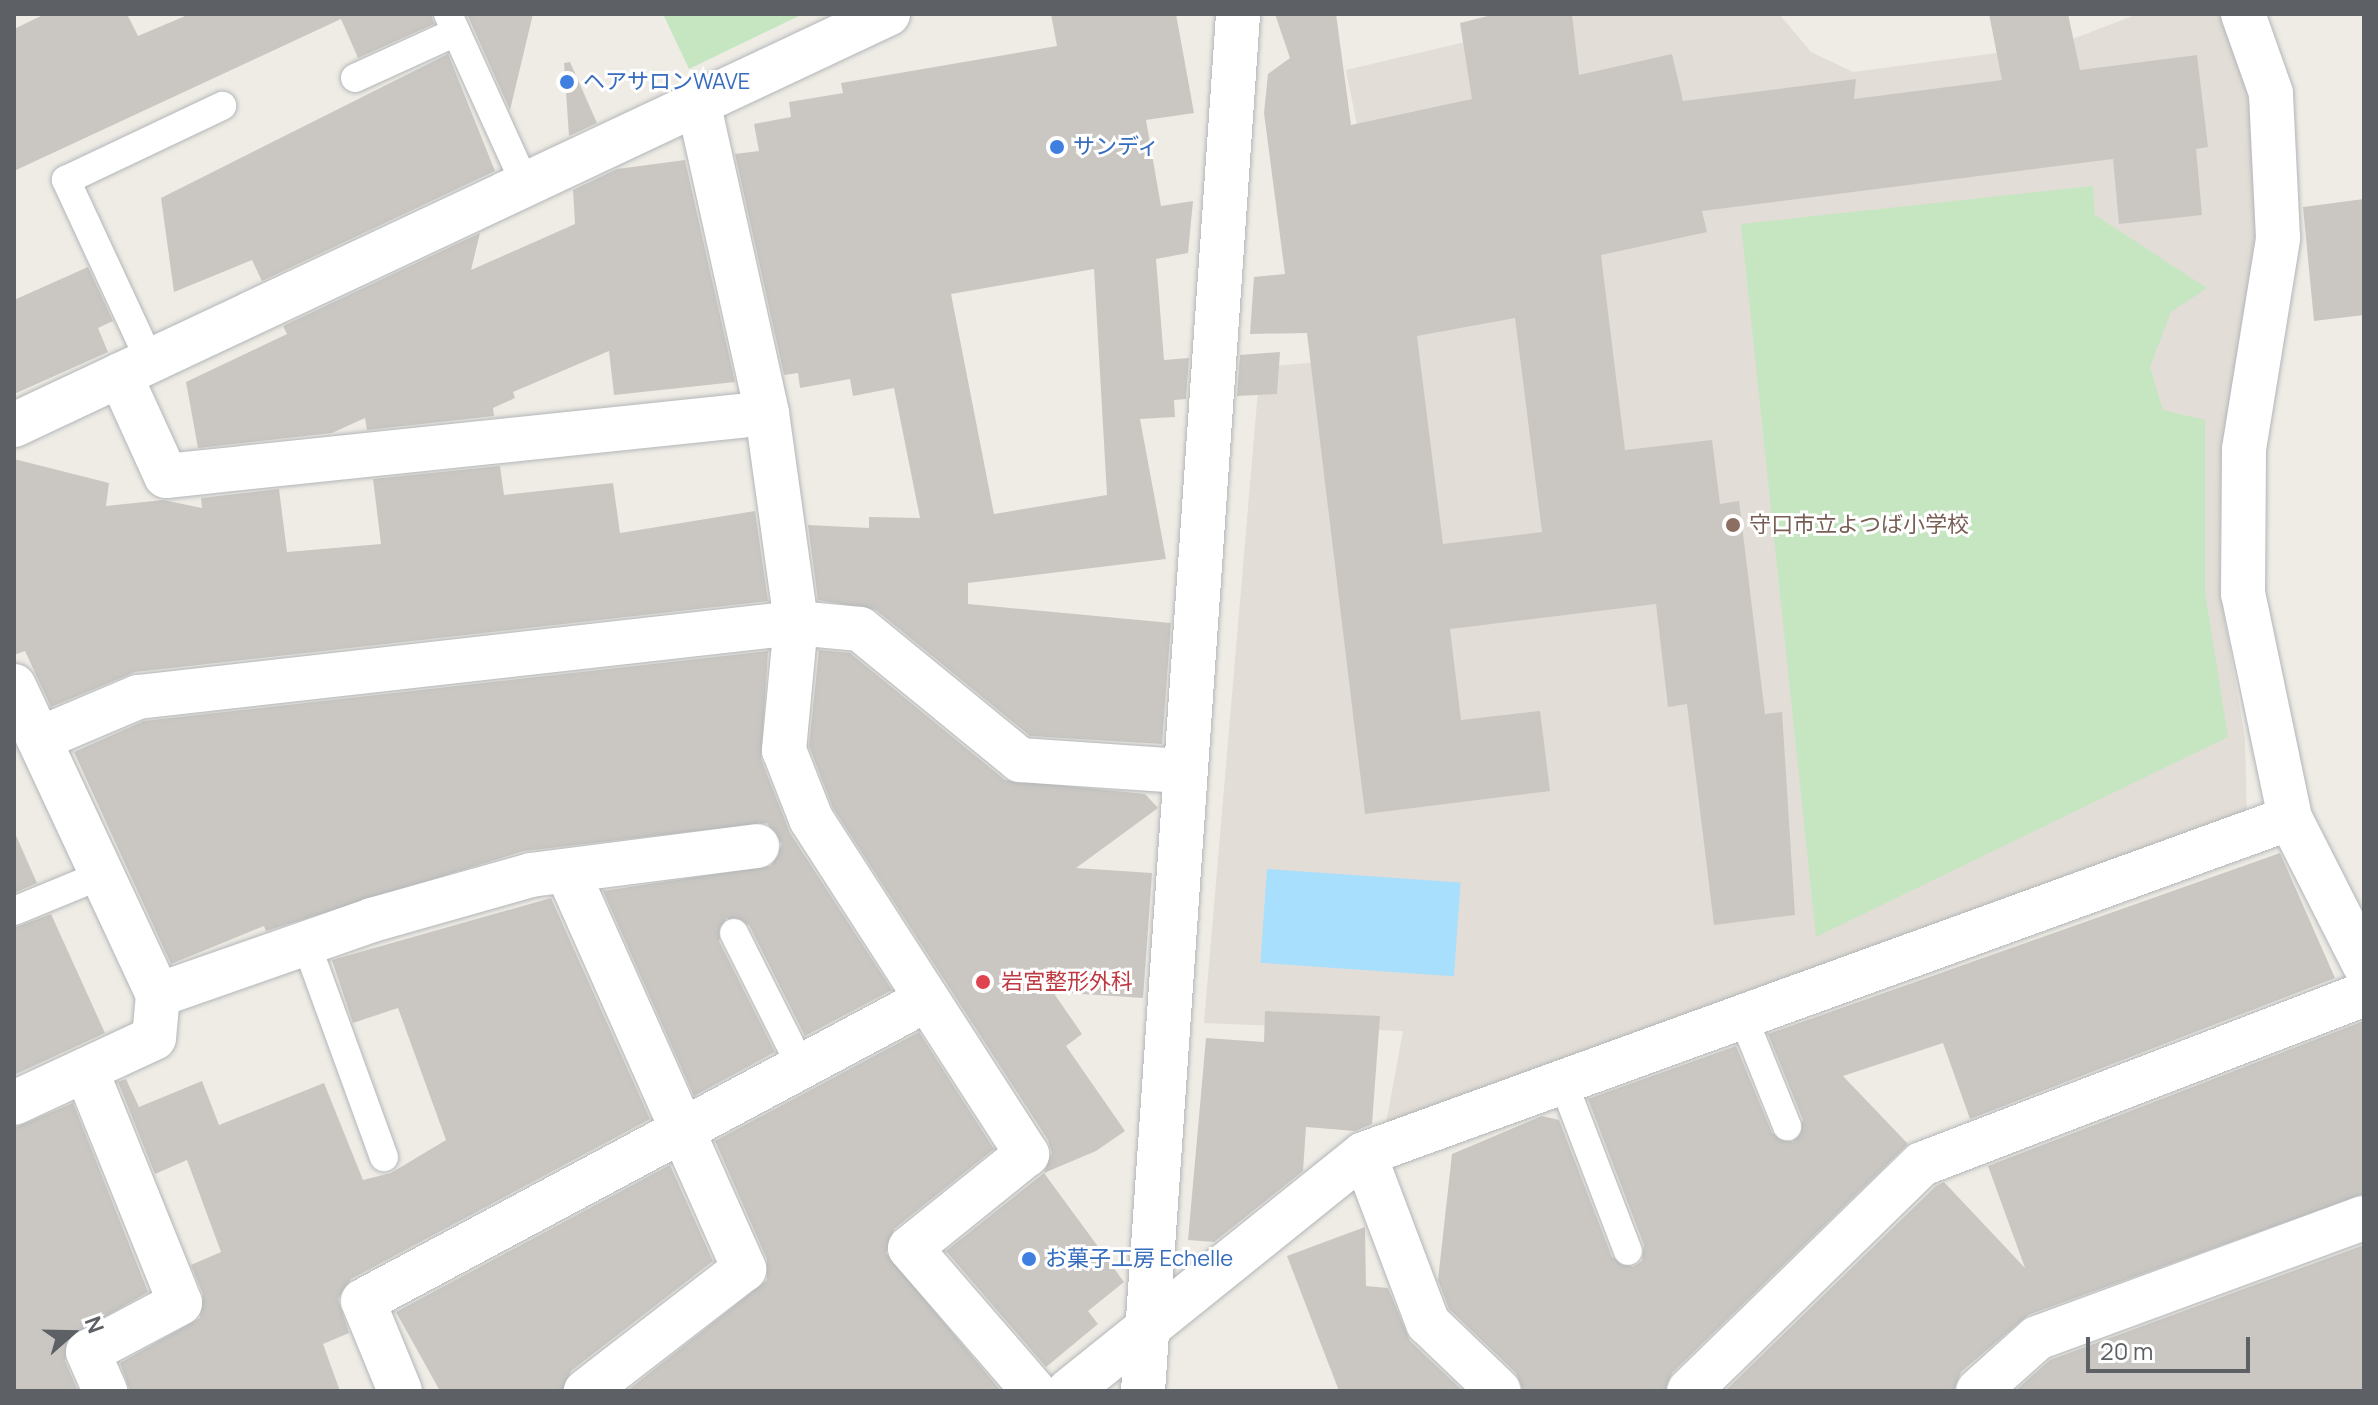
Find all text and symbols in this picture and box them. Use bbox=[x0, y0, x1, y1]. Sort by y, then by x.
place label: ヘアサロンWAVE bbox=[583, 69, 750, 95]
marker: ヘアサロンWAVE bbox=[558, 73, 576, 91]
place label: サンディ bbox=[1073, 134, 1161, 160]
marker: サンディ bbox=[1048, 138, 1066, 156]
place label: 守口市立よつば小学校 bbox=[1749, 512, 1969, 538]
marker: 守口市立よつば小学校 bbox=[1724, 516, 1742, 534]
place label: 岩宮整形外科 bbox=[1001, 969, 1133, 995]
marker: 岩宮整形外科 bbox=[972, 971, 994, 993]
place label: お菓子工房 Echelle bbox=[1045, 1246, 1233, 1272]
marker: お菓子工房 Echelle bbox=[1020, 1250, 1038, 1268]
north arrow bbox=[32, 1293, 112, 1373]
text: N bbox=[78, 1312, 111, 1337]
scale bar bbox=[2090, 1321, 2254, 1371]
text: 20 m bbox=[2100, 1334, 2153, 1367]

